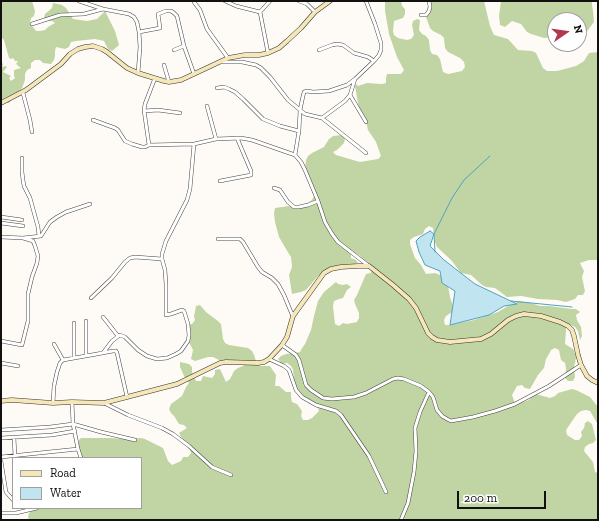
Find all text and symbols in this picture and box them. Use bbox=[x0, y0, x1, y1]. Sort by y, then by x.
north arrow bbox=[547, 12, 587, 52]
text: N bbox=[571, 24, 585, 35]
legend bbox=[12, 457, 142, 509]
text: Road bbox=[50, 466, 76, 480]
scale bar bbox=[459, 483, 548, 509]
text: Water bbox=[50, 486, 82, 500]
text: 200 m bbox=[464, 491, 497, 505]

